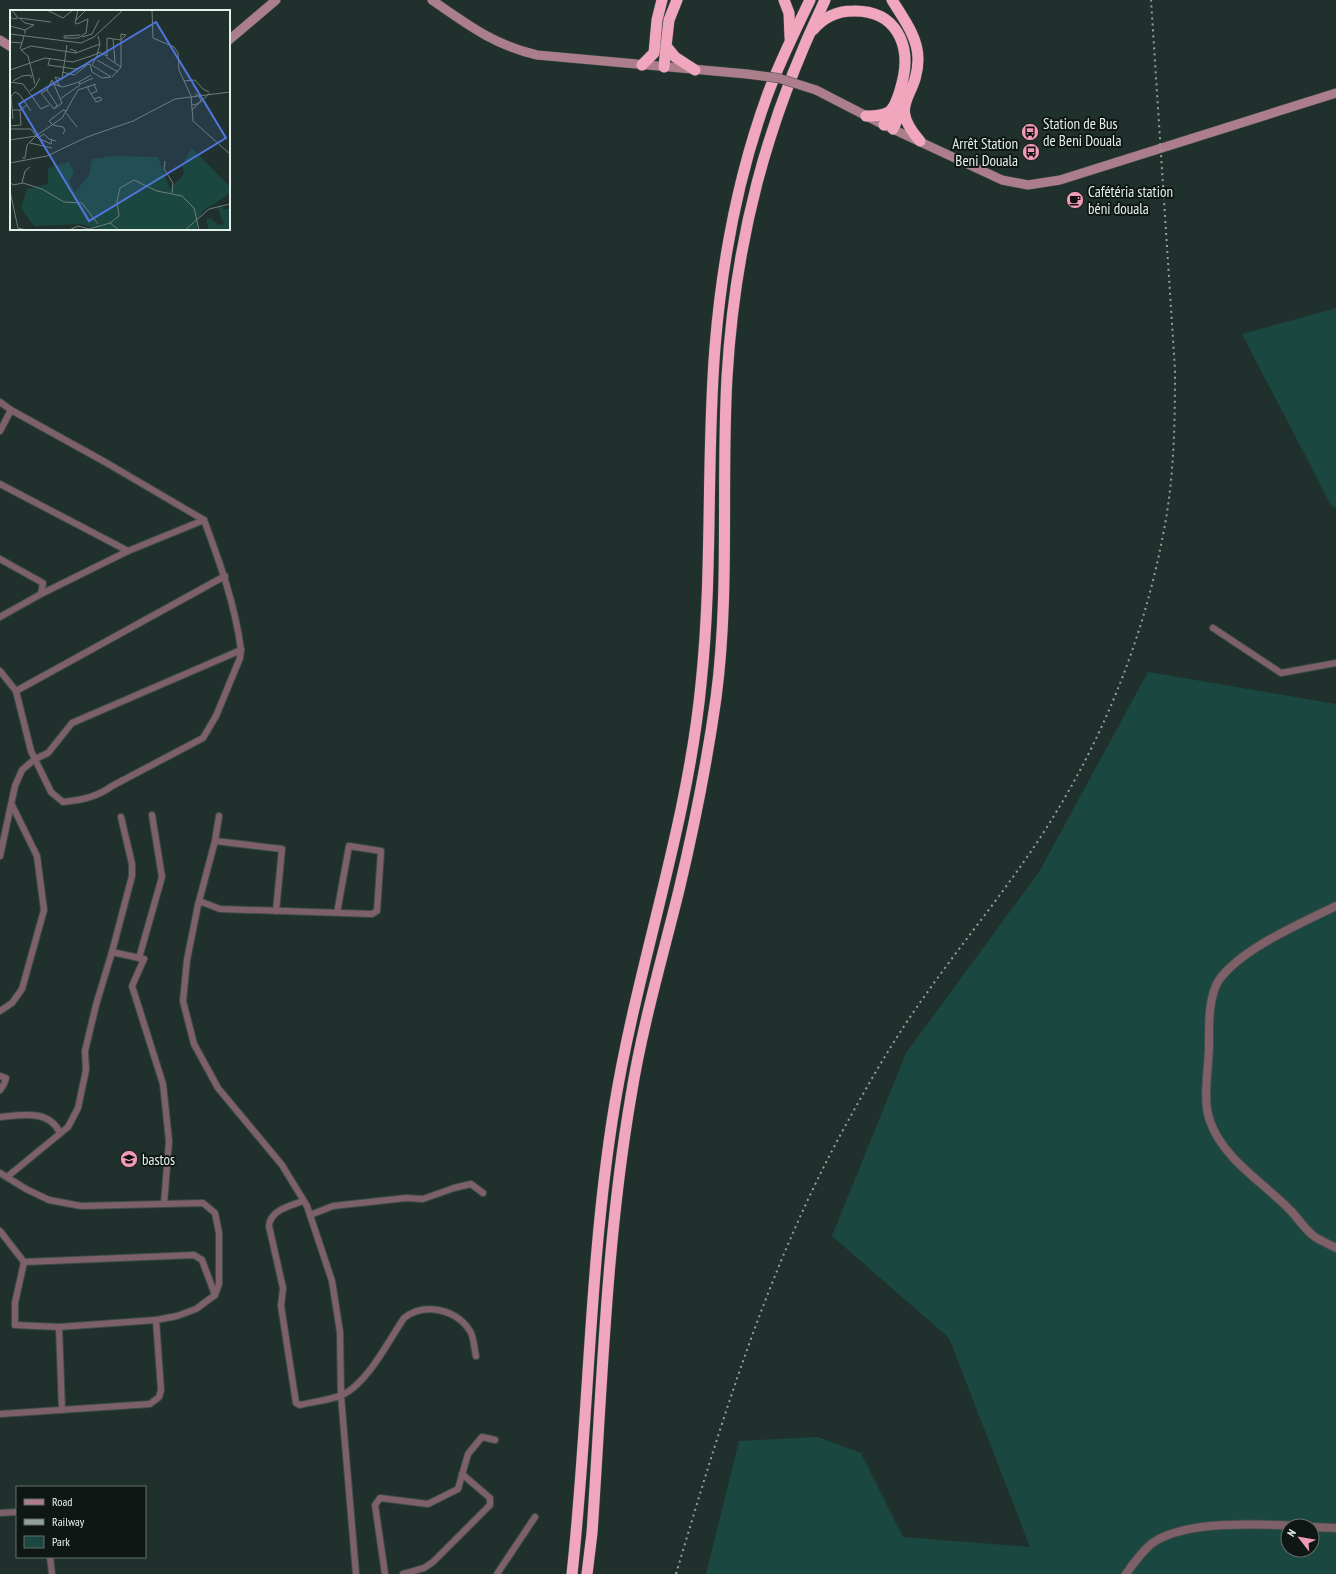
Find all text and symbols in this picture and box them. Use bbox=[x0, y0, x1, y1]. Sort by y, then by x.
inset map bbox=[10, 10, 230, 230]
place label: Station de Bus de Beni Douala bbox=[1043, 114, 1122, 150]
bus stop icon: Station de Bus de Beni Douala bbox=[1020, 122, 1040, 142]
place label: Arrêt Station Beni Douala bbox=[952, 134, 1018, 170]
bus stop icon: Arrêt Station Beni Douala bbox=[1021, 142, 1041, 162]
place label: Cafétéria station béni douala bbox=[1088, 182, 1173, 218]
cafe icon: Cafétéria station béni douala bbox=[1065, 190, 1085, 210]
school or university icon: bastos bbox=[119, 1149, 139, 1169]
place label: bastos bbox=[142, 1150, 175, 1169]
legend bbox=[16, 1486, 146, 1558]
text: Road bbox=[52, 1494, 72, 1509]
text: Railway bbox=[52, 1514, 85, 1529]
north arrow bbox=[1280, 1518, 1320, 1558]
text: N bbox=[1284, 1527, 1299, 1539]
text: Park bbox=[52, 1534, 70, 1549]

